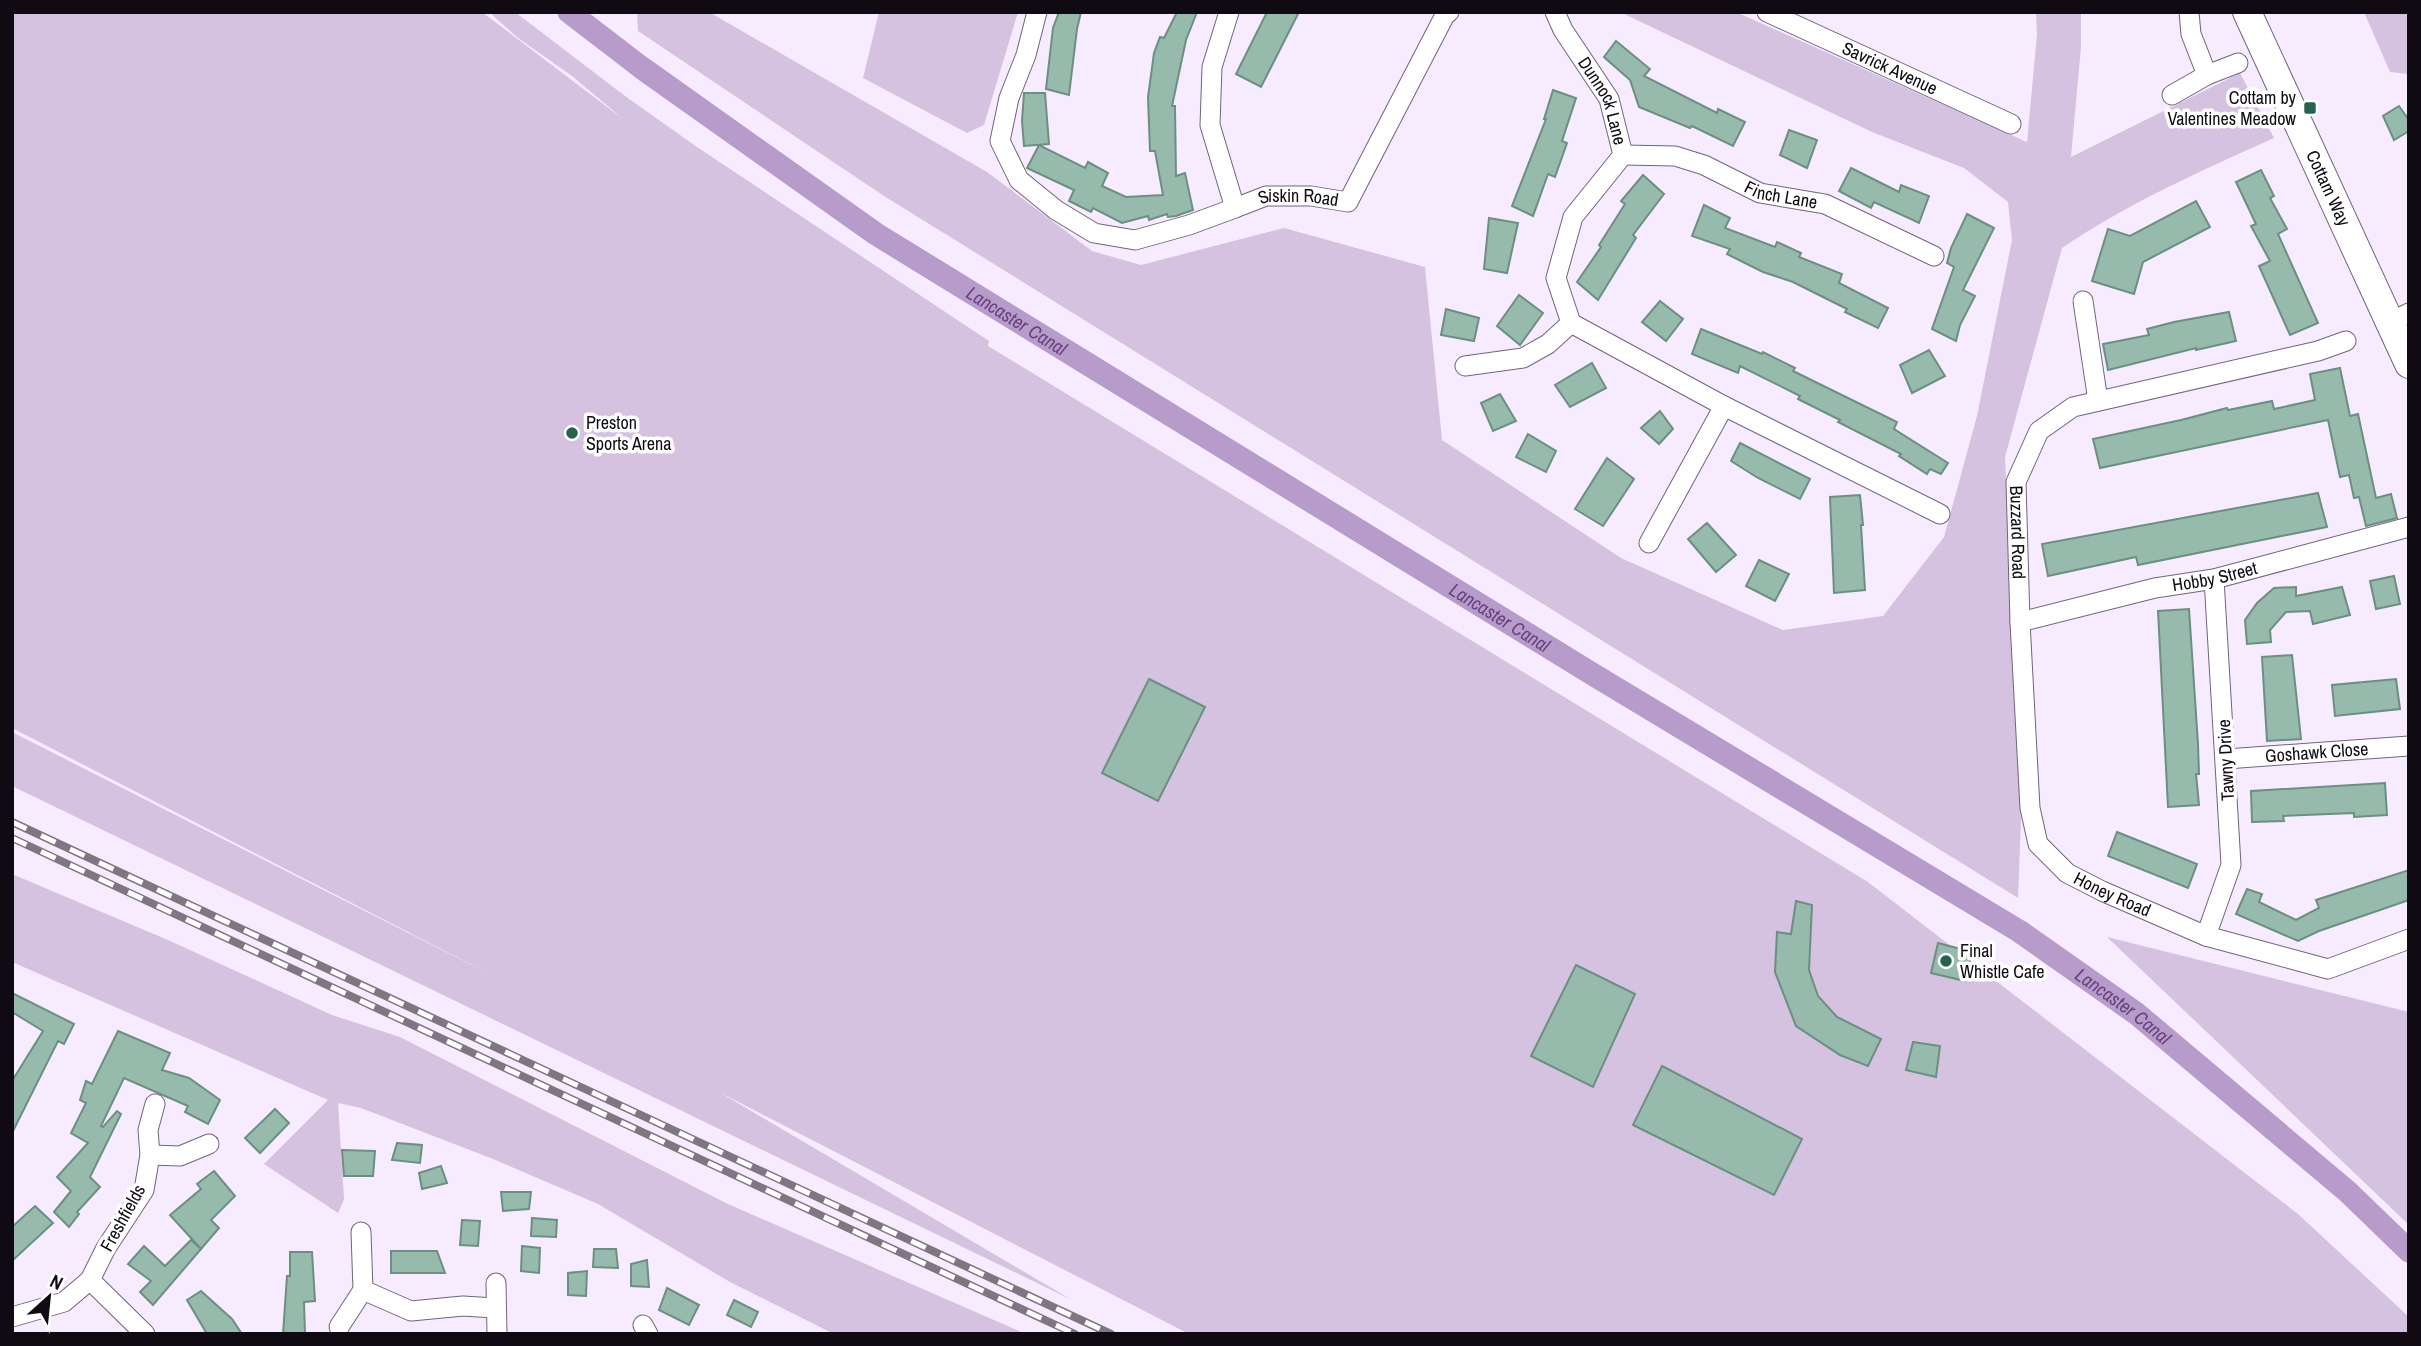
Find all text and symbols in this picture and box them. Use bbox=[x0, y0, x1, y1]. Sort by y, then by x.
street label: Savrick Avenue bbox=[1838, 35, 1942, 101]
street label: Dunnock Lane bbox=[1572, 52, 1633, 148]
place label: Cottam by Valentines Meadow bbox=[2167, 85, 2297, 131]
marker: Cottam by Valentines Meadow bbox=[2302, 100, 2318, 116]
street label: Cottam Way bbox=[2300, 146, 2357, 230]
street label: Finch Lane bbox=[1740, 174, 1819, 215]
street label: Siskin Road bbox=[1254, 183, 1340, 212]
water label: Lancaster Canal bbox=[961, 280, 1072, 361]
place label: Preston Sports Arena bbox=[586, 410, 671, 456]
marker: Preston Sports Arena bbox=[564, 425, 580, 441]
street label: Buzzard Road bbox=[2004, 485, 2032, 580]
street label: Hobby Street bbox=[2170, 555, 2260, 597]
water label: Lancaster Canal bbox=[1445, 576, 1555, 658]
street label: Tawny Drive bbox=[2211, 719, 2240, 801]
street label: Goshawk Close bbox=[2264, 736, 2369, 768]
street label: Honey Road bbox=[2070, 866, 2155, 923]
place label: Final Whistle Cafe bbox=[1960, 938, 2045, 984]
marker: Final Whistle Cafe bbox=[1938, 953, 1954, 969]
water label: Lancaster Canal bbox=[2070, 962, 2177, 1051]
street label: Freshfields bbox=[94, 1180, 151, 1256]
north arrow bbox=[14, 1262, 84, 1332]
text: N bbox=[46, 1268, 68, 1296]

